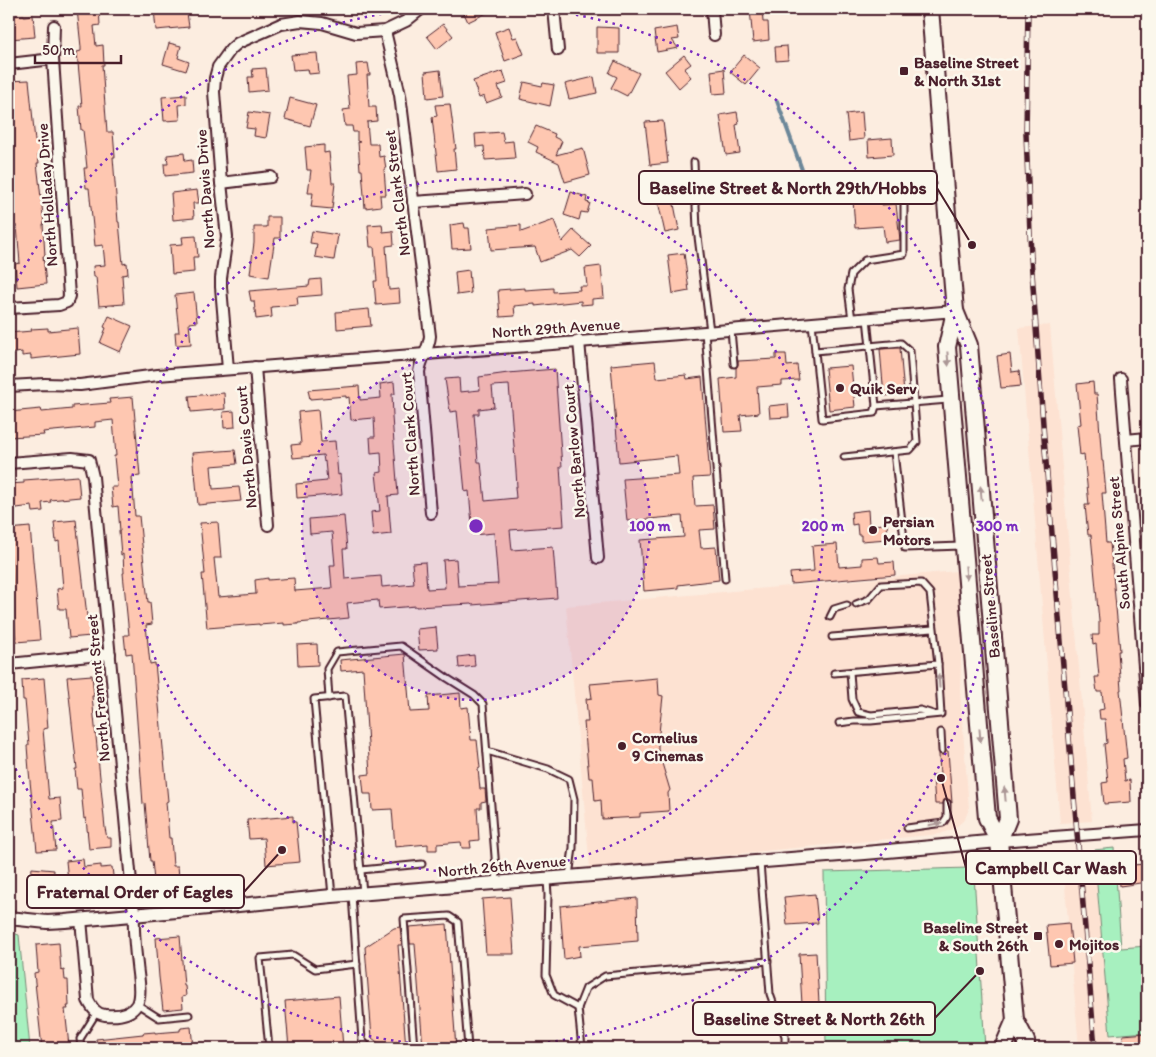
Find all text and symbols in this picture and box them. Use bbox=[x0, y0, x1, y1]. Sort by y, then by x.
scale bar bbox=[35, 32, 121, 64]
text: 50 m bbox=[42, 41, 75, 59]
place label: Baseline Street & North 31st bbox=[914, 53, 1019, 90]
marker: Baseline Street & North 31st bbox=[898, 65, 910, 77]
street label: North Holladay Drive bbox=[32, 122, 61, 267]
street label: North Davis Drive bbox=[191, 129, 219, 249]
street label: North Clark Street bbox=[380, 129, 414, 257]
callout: Baseline Street & North 29th/Hobbs bbox=[639, 171, 937, 204]
text: Baseline Street & North 29th/Hobbs bbox=[649, 177, 927, 199]
street label: North 29th Avenue bbox=[491, 314, 621, 342]
one-way arrow bbox=[944, 351, 952, 367]
street label: North Clark Court bbox=[396, 371, 424, 497]
place label: Quik Serv bbox=[850, 379, 917, 398]
marker: Quik Serv bbox=[834, 382, 846, 394]
street label: North Barlow Court bbox=[559, 383, 589, 519]
street label: North Davis Court bbox=[231, 385, 261, 509]
street label: South Alpine Street bbox=[1104, 476, 1134, 610]
one-way arrow bbox=[977, 485, 985, 501]
place label: Persian Motors bbox=[883, 512, 935, 549]
centre of rings bbox=[467, 517, 485, 535]
text: 100 m bbox=[629, 517, 671, 535]
text: 200 m bbox=[802, 517, 845, 535]
text: 300 m bbox=[976, 517, 1019, 535]
marker: Persian Motors bbox=[867, 524, 879, 536]
street label: Baseline Street bbox=[976, 553, 1004, 659]
one-way arrow bbox=[963, 565, 971, 581]
street label: North Fremont Street bbox=[82, 613, 114, 763]
one-way arrow bbox=[934, 673, 942, 689]
one-way arrow bbox=[976, 727, 984, 743]
place label: Cornelius 9 Cinemas bbox=[632, 728, 703, 765]
marker: Cornelius 9 Cinemas bbox=[616, 740, 628, 752]
one-way arrow bbox=[1001, 786, 1009, 802]
one-way arrow bbox=[928, 819, 944, 827]
street label: North 26th Avenue bbox=[437, 851, 567, 881]
callout: Campbell Car Wash bbox=[966, 851, 1136, 884]
text: Campbell Car Wash bbox=[975, 857, 1127, 879]
callout: Fraternal Order of Eagles bbox=[27, 875, 244, 908]
text: Fraternal Order of Eagles bbox=[37, 881, 233, 903]
place label: Baseline Street & South 26th bbox=[923, 918, 1028, 955]
marker: Baseline Street & South 26th bbox=[1032, 930, 1044, 942]
place label: Mojitos bbox=[1069, 935, 1119, 955]
marker: Mojitos bbox=[1053, 938, 1065, 950]
callout: Baseline Street & North 26th bbox=[693, 1002, 935, 1035]
text: Baseline Street & North 26th bbox=[703, 1008, 925, 1030]

